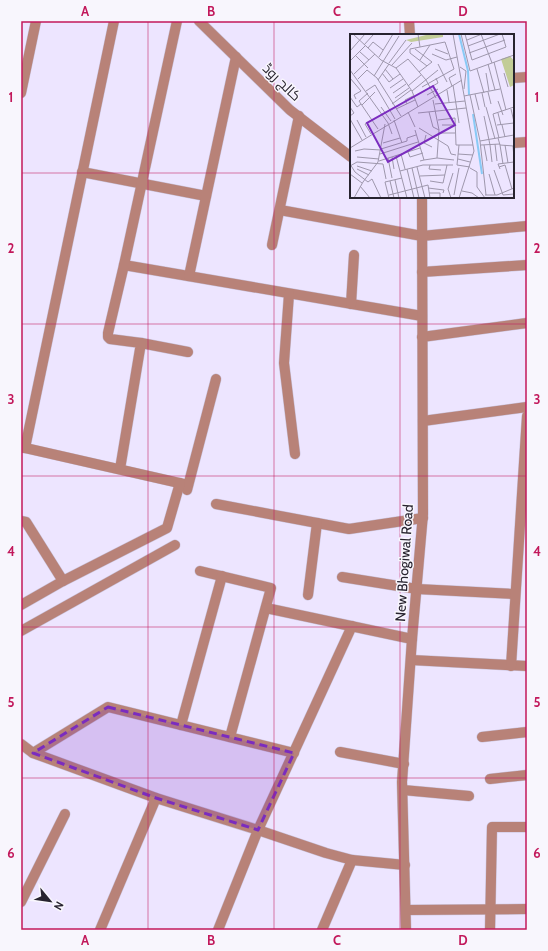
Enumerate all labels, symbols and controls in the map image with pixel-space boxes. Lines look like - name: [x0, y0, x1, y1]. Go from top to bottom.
- text: A: [81, 3, 90, 19]
- text: B: [207, 3, 215, 19]
- text: C: [333, 3, 341, 19]
- text: D: [458, 3, 468, 19]
- inset map: [350, 34, 514, 198]
- street label: کالج روڈ: [259, 59, 305, 105]
- text: 1: [9, 89, 13, 105]
- text: 1: [535, 89, 539, 105]
- text: 2: [8, 240, 15, 256]
- text: 2: [534, 240, 541, 256]
- text: 3: [7, 391, 15, 407]
- text: 3: [533, 391, 541, 407]
- street label: New Bhogiwal Road: [391, 504, 417, 622]
- text: 4: [7, 543, 15, 559]
- text: 4: [533, 543, 541, 559]
- text: 5: [8, 694, 15, 710]
- text: 5: [534, 694, 541, 710]
- text: 6: [7, 845, 15, 861]
- text: 6: [533, 845, 541, 861]
- north arrow: [30, 881, 70, 921]
- text: N: [51, 899, 67, 913]
- text: A: [81, 932, 90, 948]
- text: B: [207, 932, 215, 948]
- text: C: [333, 932, 341, 948]
- text: D: [458, 932, 468, 948]

